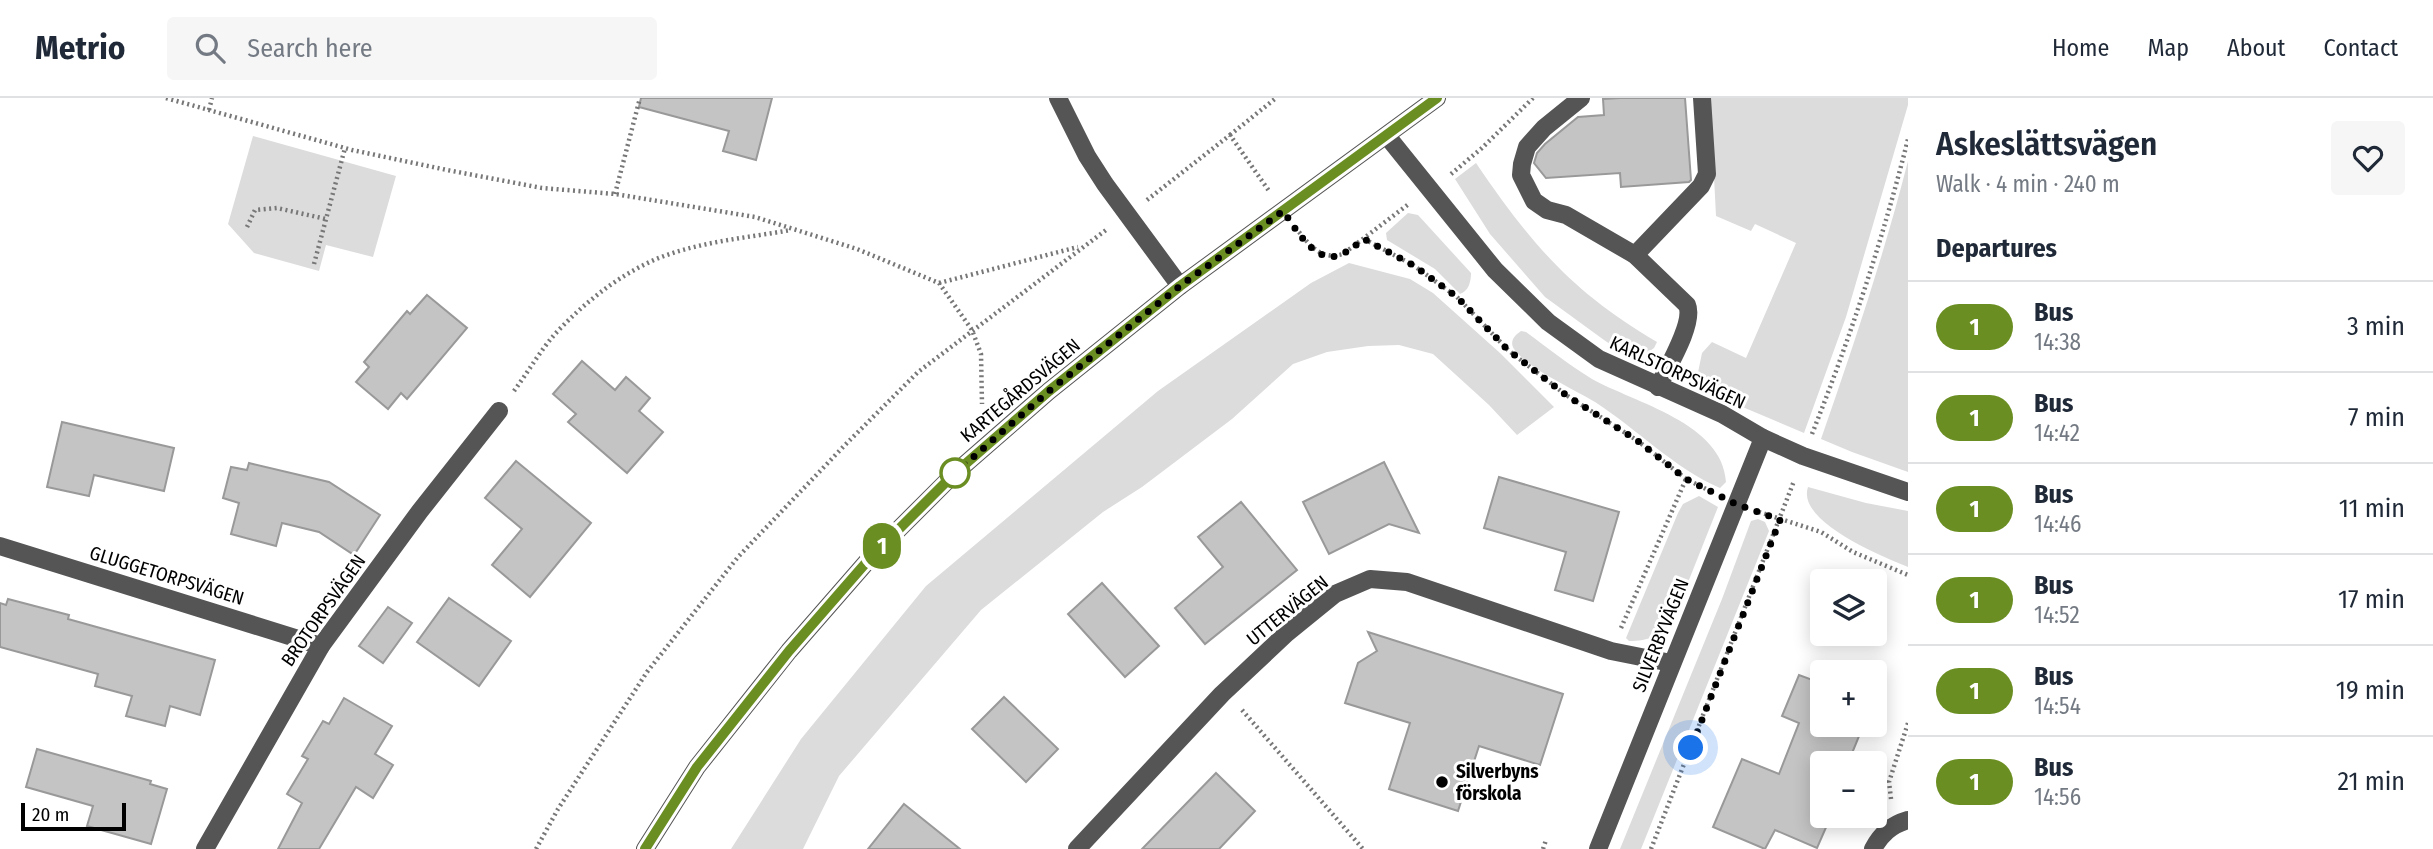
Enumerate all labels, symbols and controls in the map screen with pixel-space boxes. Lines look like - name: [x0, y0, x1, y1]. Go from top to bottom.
- search box: [167, 17, 657, 80]
- text: Metrio: [35, 28, 125, 68]
- icon: search: [191, 29, 229, 67]
- text: Search here: [247, 33, 373, 64]
- text: Home: [2052, 34, 2109, 62]
- text: Map: [2147, 34, 2189, 62]
- text: About: [2227, 34, 2285, 62]
- text: Contact: [2323, 34, 2398, 62]
- button: heart: [2331, 121, 2405, 195]
- text: Askeslättsvägen: [1936, 124, 2157, 164]
- text: Walk · 4 min · 240 m: [1936, 170, 2120, 198]
- text: Departures: [1936, 233, 2057, 264]
- text: Bus: [2034, 297, 2073, 328]
- text: 3 min: [2347, 311, 2405, 342]
- text: 1: [1969, 313, 1980, 341]
- text: 14:38: [2034, 328, 2081, 356]
- street label: KARLSTORPSVÄGEN: [1606, 331, 1749, 414]
- street label: KARTEGÅRDSVÄGEN: [956, 334, 1085, 447]
- text: Bus: [2034, 388, 2073, 419]
- text: 7 min: [2348, 402, 2405, 433]
- text: 1: [1969, 404, 1980, 432]
- text: 14:42: [2034, 419, 2080, 447]
- unlabelled marker: [940, 458, 970, 488]
- text: Bus: [2034, 479, 2073, 510]
- text: 11 min: [2339, 493, 2405, 524]
- text: 1: [1969, 495, 1980, 523]
- text: 14:46: [2034, 510, 2081, 538]
- line badge: 1: [859, 523, 905, 569]
- text: 1: [877, 532, 887, 560]
- street label: GLUGGETORPSVÄGEN: [87, 541, 247, 610]
- street label: BROTORPSVÄGEN: [276, 550, 371, 671]
- map controls: [1810, 569, 1887, 828]
- button: layers: [1810, 569, 1887, 646]
- street label: UTTERVÄGEN: [1242, 570, 1333, 650]
- text: Bus: [2034, 570, 2073, 601]
- street label: SILVERBYVÄGEN: [1627, 575, 1694, 695]
- text: 17 min: [2338, 584, 2405, 615]
- text: 1: [1969, 586, 1980, 614]
- text: 14:52: [2034, 601, 2080, 629]
- button: +: [1810, 660, 1887, 737]
- text: Bus: [2034, 661, 2073, 692]
- text: 19 min: [2336, 675, 2405, 706]
- text: 1: [1969, 677, 1980, 705]
- text: 14:54: [2034, 692, 2081, 720]
- your location: [1673, 730, 1708, 765]
- button: −: [1810, 751, 1887, 828]
- text: Bus: [2034, 752, 2073, 783]
- place label: Silverbyns förskola: [1456, 760, 1539, 805]
- text: 21 min: [2338, 766, 2405, 797]
- text: 1: [1969, 768, 1980, 796]
- marker: Silverbyns förskola: [1434, 774, 1450, 790]
- text: 14:56: [2034, 783, 2081, 811]
- scale bar: [21, 800, 126, 832]
- text: 20 m: [32, 803, 69, 826]

